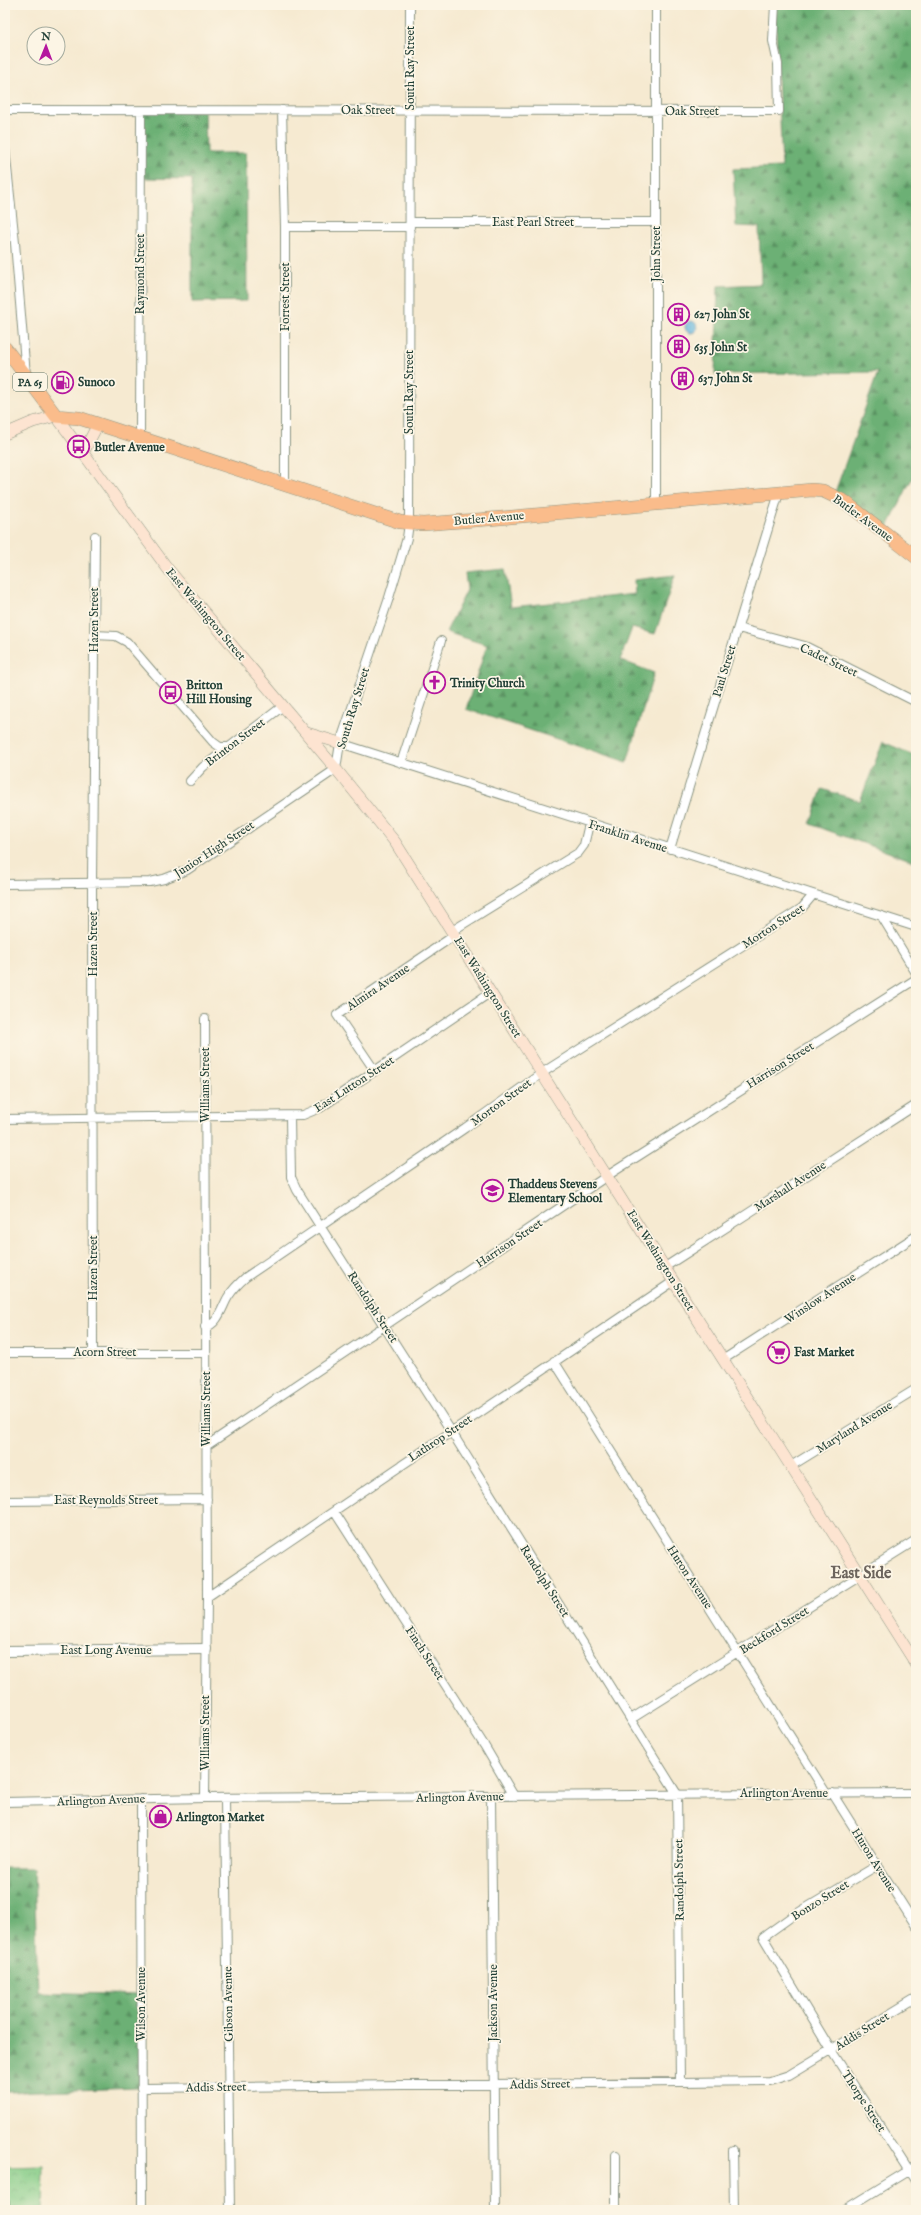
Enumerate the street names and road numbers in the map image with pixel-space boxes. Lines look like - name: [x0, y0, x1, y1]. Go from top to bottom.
- street label: South Ray Street: [403, 26, 418, 110]
- street label: Oak Street: [341, 103, 395, 118]
- street label: Oak Street: [665, 104, 719, 119]
- street label: East Pearl Street: [492, 215, 574, 230]
- street label: John Street: [649, 226, 665, 284]
- street label: Raymond Street: [133, 234, 148, 314]
- street label: Forrest Street: [278, 262, 293, 332]
- street label: South Ray Street: [402, 350, 417, 434]
- road number: PA 65: [13, 373, 47, 391]
- street label: Butler Avenue: [830, 492, 896, 546]
- street label: Butler Avenue: [453, 508, 525, 529]
- street label: East Washington Street: [162, 565, 249, 664]
- street label: Hazen Street: [87, 587, 102, 653]
- street label: Cadet Street: [797, 641, 860, 680]
- street label: Paul Street: [709, 643, 740, 699]
- street label: South Ray Street: [334, 666, 373, 751]
- street label: Brinton Street: [202, 715, 268, 770]
- street label: Franklin Avenue: [587, 817, 670, 856]
- street label: Junior High Street: [170, 818, 258, 883]
- street label: Morton Street: [739, 901, 807, 952]
- street label: Hazen Street: [86, 911, 101, 977]
- street label: East Washington Street: [450, 934, 525, 1041]
- street label: Almira Avenue: [343, 961, 413, 1015]
- street label: Harrison Street: [744, 1039, 817, 1092]
- street label: Williams Street: [198, 1047, 213, 1123]
- street label: East Lutton Street: [311, 1053, 397, 1116]
- street label: Morton Street: [468, 1075, 535, 1129]
- street label: Marshall Avenue: [752, 1157, 829, 1215]
- street label: East Washington Street: [623, 1207, 698, 1314]
- street label: Harrison Street: [473, 1216, 545, 1271]
- street label: Hazen Street: [86, 1235, 101, 1301]
- street label: Randolph Street: [343, 1269, 401, 1346]
- street label: Winslow Avenue: [782, 1270, 859, 1327]
- street label: Acorn Street: [73, 1345, 136, 1360]
- street label: Williams Street: [199, 1371, 214, 1447]
- street label: Maryland Avenue: [813, 1398, 896, 1457]
- street label: Lathrop Street: [405, 1411, 476, 1466]
- street label: East Reynolds Street: [54, 1493, 158, 1508]
- street label: Randolph Street: [516, 1543, 573, 1621]
- street label: Huron Avenue: [663, 1543, 716, 1612]
- street label: Beckford Street: [737, 1603, 812, 1658]
- street label: Finch Street: [402, 1624, 448, 1683]
- street label: East Long Avenue: [60, 1643, 152, 1658]
- street label: Williams Street: [198, 1695, 213, 1771]
- street label: Arlington Avenue: [739, 1786, 829, 1801]
- street label: Arlington Avenue: [415, 1789, 505, 1806]
- street label: Arlington Avenue: [56, 1791, 146, 1810]
- street label: Huron Avenue: [848, 1825, 900, 1896]
- street label: Randolph Street: [671, 1839, 689, 1921]
- street label: Bonzo Street: [789, 1877, 852, 1924]
- street label: Jackson Avenue: [486, 1964, 502, 2044]
- street label: Wilson Avenue: [134, 1966, 149, 2041]
- street label: Gibson Avenue: [220, 1966, 237, 2042]
- street label: Addis Street: [832, 2009, 892, 2054]
- street label: Thorpe Street: [837, 2068, 889, 2135]
- street label: Addis Street: [508, 2076, 571, 2093]
- street label: Addis Street: [184, 2079, 247, 2096]

